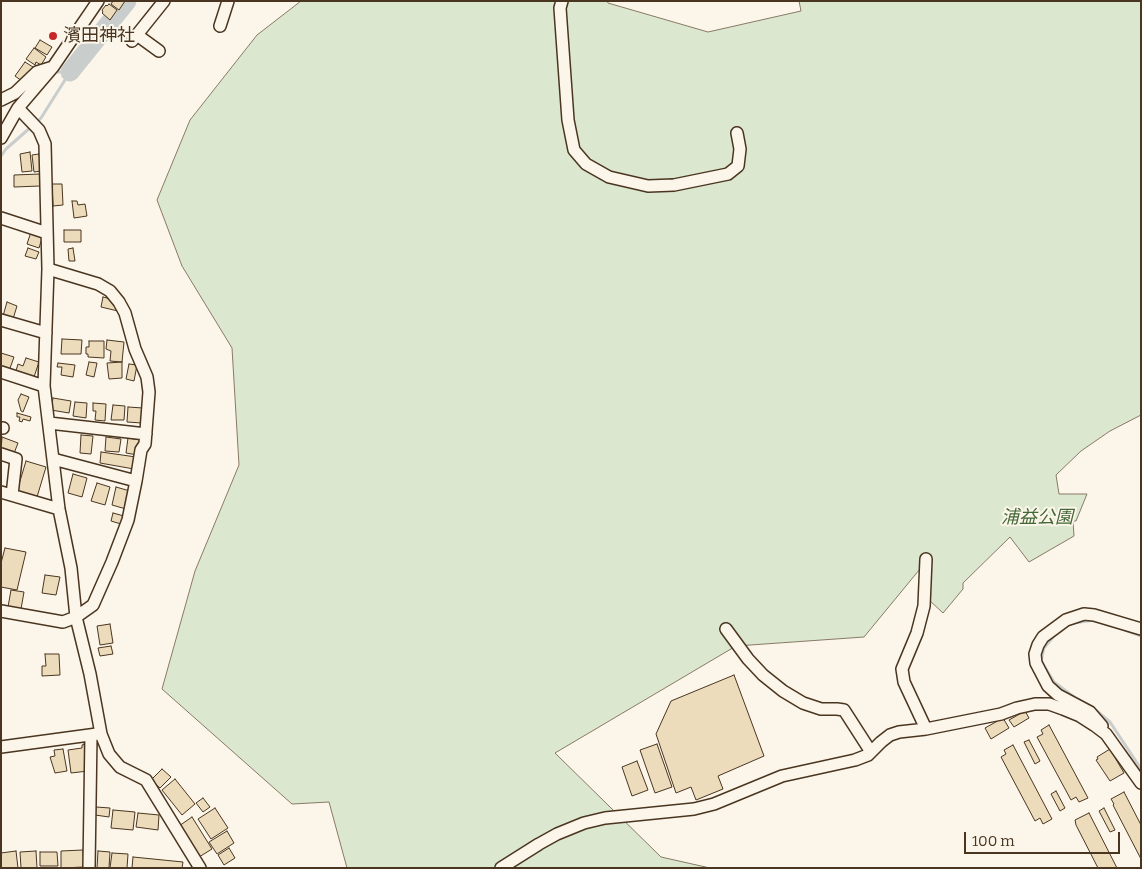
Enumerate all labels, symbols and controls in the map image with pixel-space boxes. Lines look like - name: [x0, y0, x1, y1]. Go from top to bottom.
- place label: 濱田神社: [63, 25, 135, 47]
- marker: 濱田神社: [47, 30, 59, 42]
- park label: 浦益公園: [1001, 507, 1073, 529]
- scale bar: [967, 822, 1123, 854]
- text: 100 m: [972, 832, 1015, 850]

